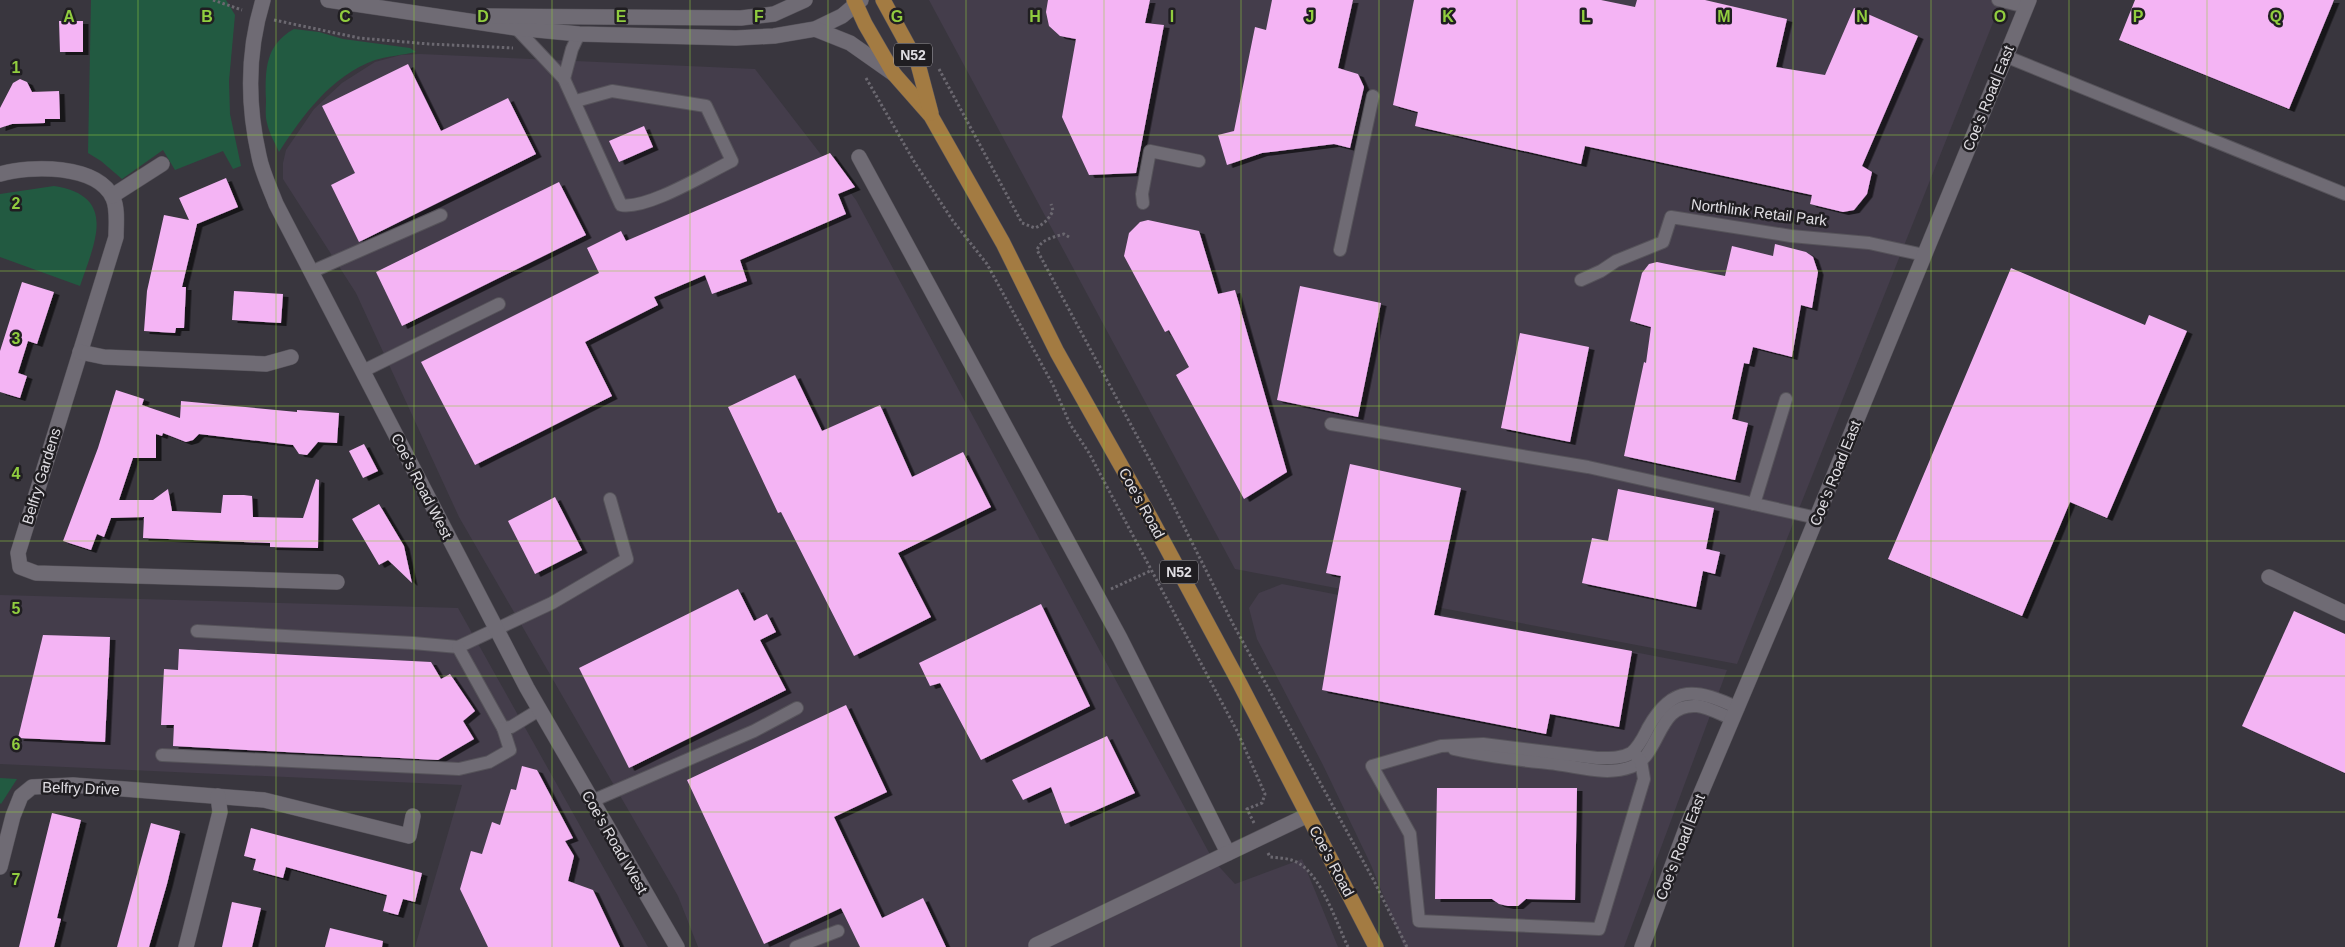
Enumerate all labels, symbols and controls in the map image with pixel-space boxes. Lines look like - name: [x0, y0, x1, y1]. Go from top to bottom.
- text: A: [63, 8, 75, 25]
- text: B: [201, 8, 213, 25]
- text: C: [339, 8, 351, 25]
- text: D: [477, 8, 489, 25]
- text: E: [616, 8, 627, 25]
- text: F: [754, 8, 764, 25]
- text: G: [891, 8, 903, 25]
- text: H: [1029, 8, 1041, 25]
- text: I: [1170, 8, 1174, 25]
- text: J: [1306, 8, 1314, 25]
- text: K: [1442, 8, 1454, 25]
- text: L: [1581, 8, 1591, 25]
- text: M: [1717, 8, 1731, 25]
- text: N: [1856, 8, 1868, 25]
- text: O: [1994, 8, 2006, 25]
- text: P: [2133, 8, 2144, 25]
- text: Q: [2270, 8, 2282, 25]
- street label: Coe's Road East: [1959, 42, 2017, 153]
- road number: N52: [894, 44, 932, 66]
- text: 1: [12, 59, 21, 76]
- text: 2: [12, 195, 21, 212]
- street label: Northlink Retail Park: [1690, 195, 1828, 229]
- text: 3: [12, 330, 21, 347]
- street label: Coe's Road East: [1806, 417, 1864, 528]
- street label: Belfry Gardens: [18, 426, 64, 526]
- street label: Coe's Road West: [388, 430, 456, 542]
- text: 4: [12, 465, 21, 482]
- street label: Coe's Road: [1116, 465, 1168, 541]
- road number: N52: [1160, 560, 1198, 584]
- text: 5: [12, 600, 21, 617]
- text: 6: [12, 736, 21, 753]
- street label: Belfry Drive: [42, 778, 120, 798]
- street label: Coe's Road West: [579, 788, 652, 897]
- street label: Coe's Road East: [1652, 791, 1708, 902]
- street label: Coe's Road: [1306, 823, 1358, 899]
- text: 7: [12, 871, 21, 888]

